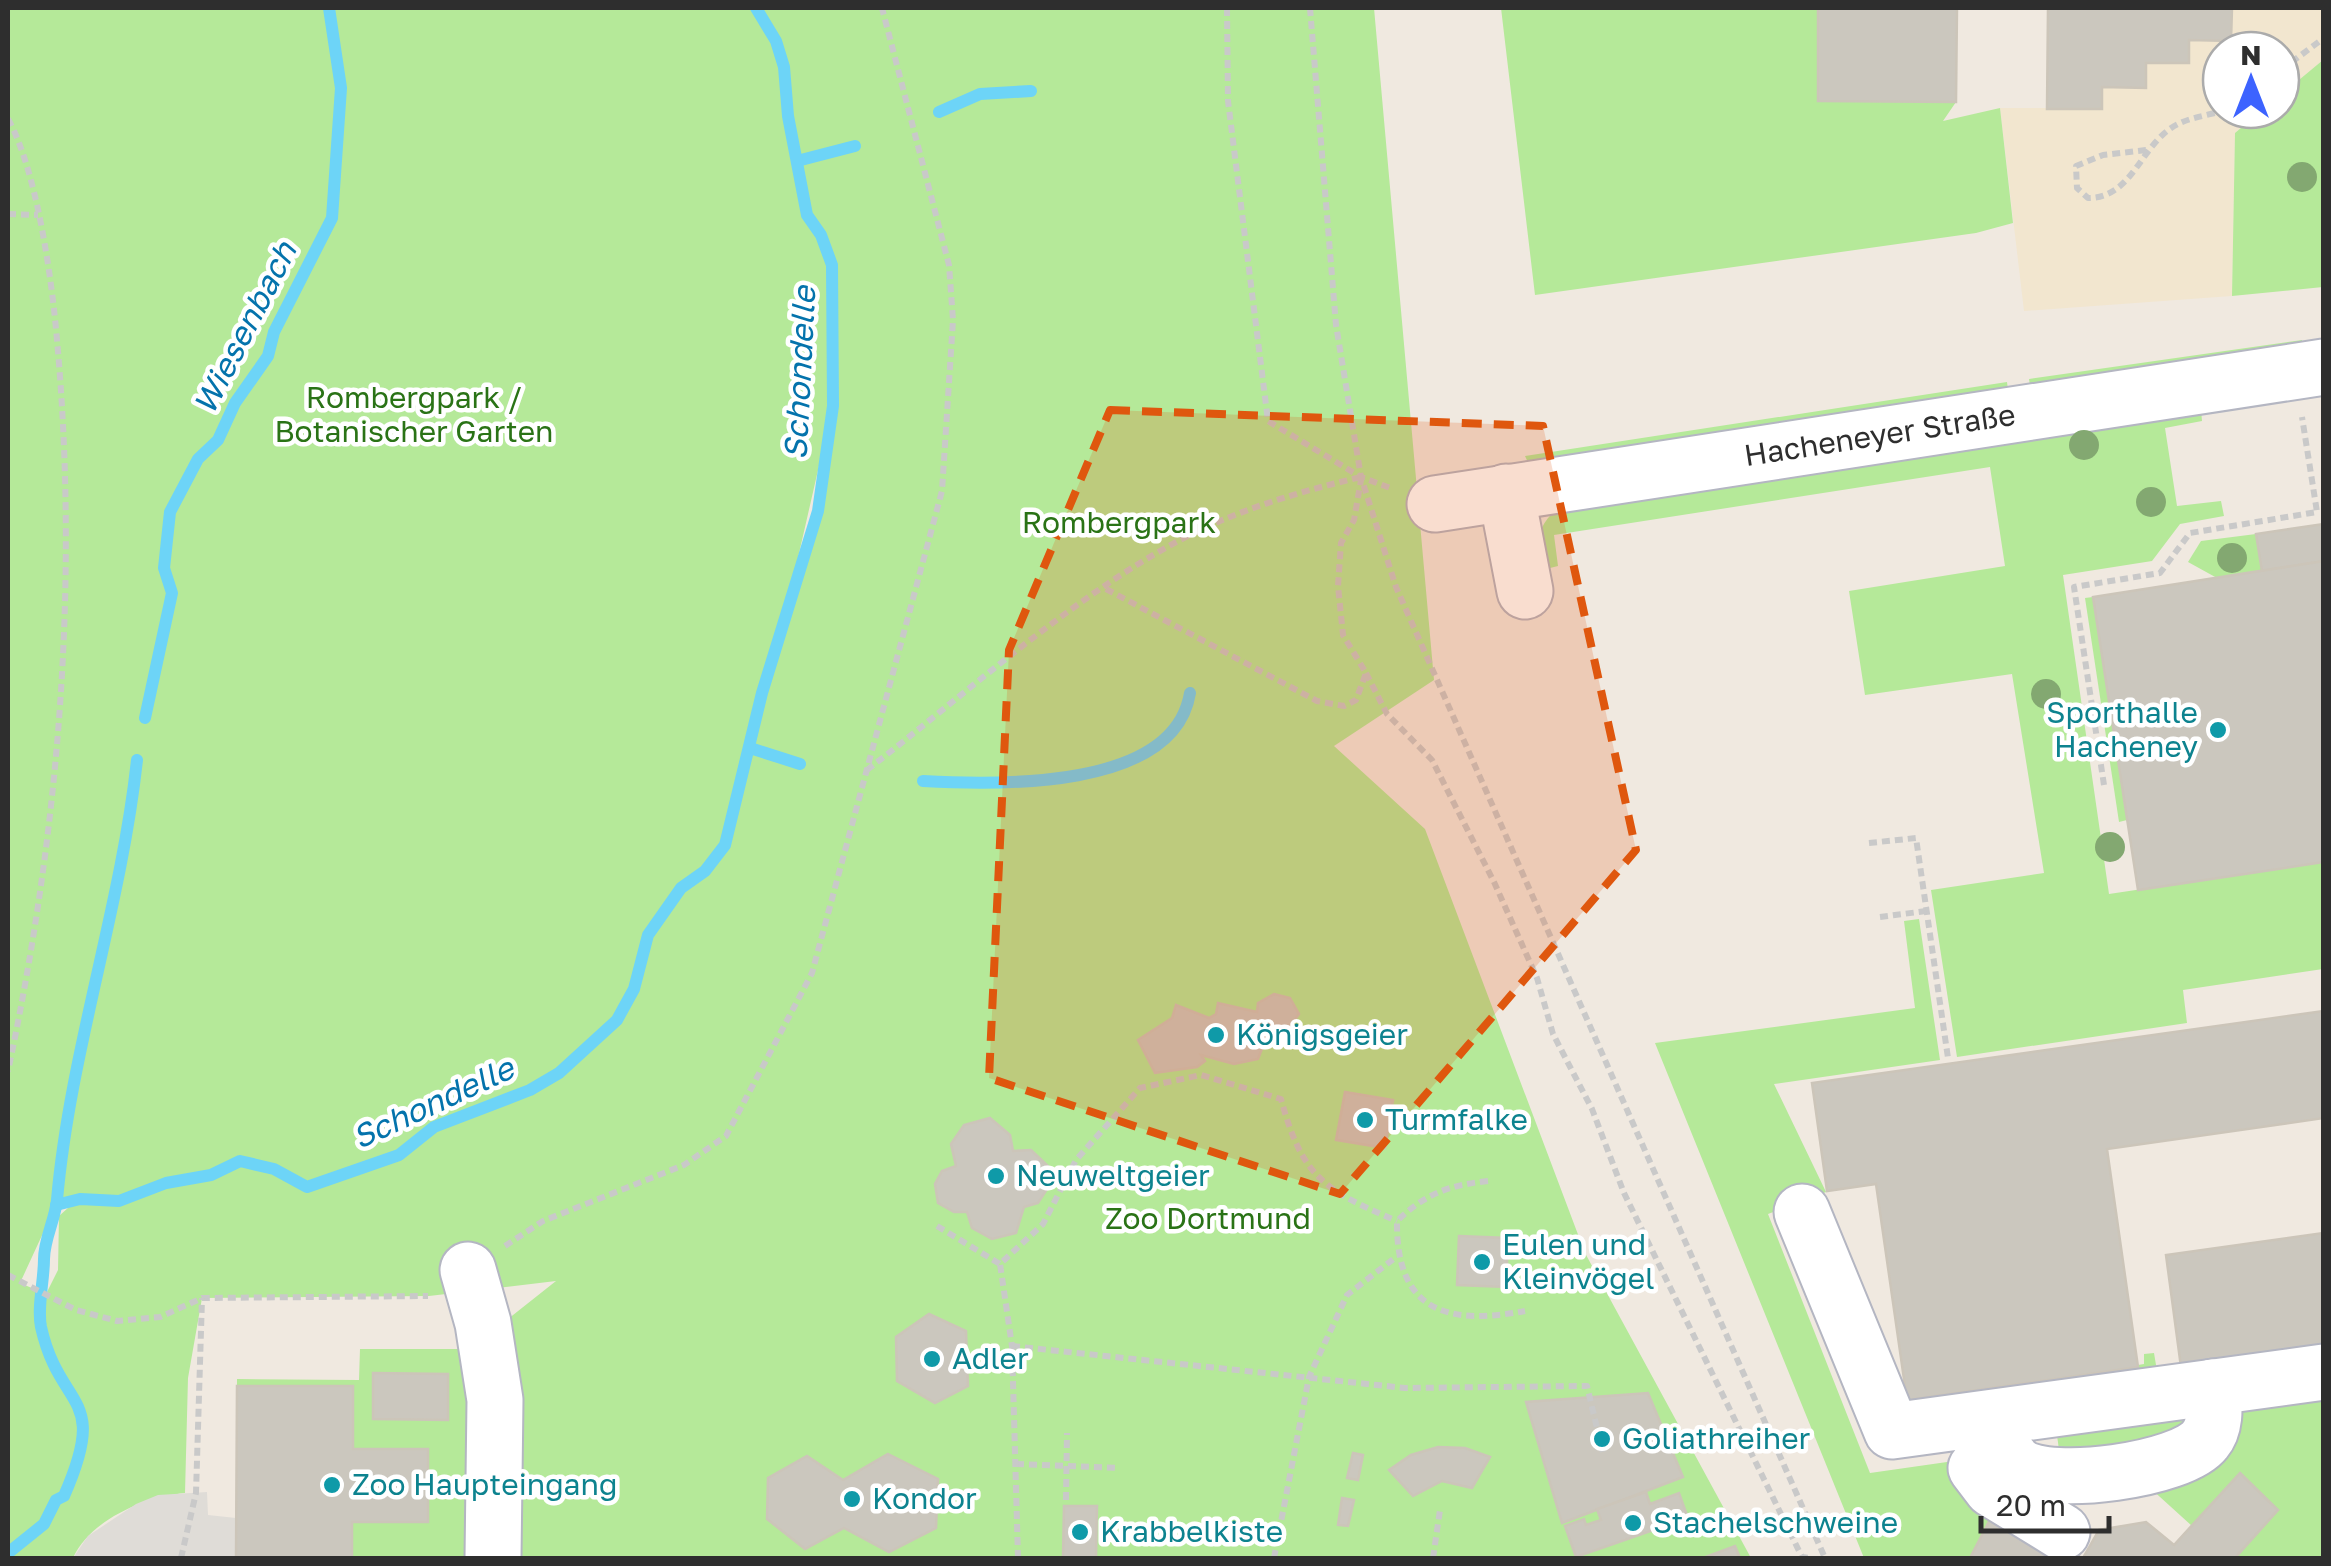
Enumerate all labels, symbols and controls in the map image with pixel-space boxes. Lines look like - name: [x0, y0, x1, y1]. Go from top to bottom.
- north arrow: [2201, 30, 2301, 130]
- text: N: [2240, 38, 2262, 71]
- water label: Wiesenbach: [185, 234, 304, 420]
- water label: Schondelle: [775, 283, 823, 461]
- park label: Rombergpark / Botanischer Garten: [274, 379, 554, 449]
- street label: Hacheneyer Straße: [1742, 396, 2018, 473]
- park label: Rombergpark: [1022, 504, 1216, 540]
- place label: Sporthalle Hacheney: [2046, 694, 2198, 764]
- marker: Sporthalle Hacheney: [2207, 719, 2229, 741]
- place label: Königsgeier: [1236, 1016, 1408, 1052]
- marker: Königsgeier: [1205, 1024, 1227, 1046]
- water label: Schondelle: [346, 1047, 521, 1156]
- place label: Turmfalke: [1385, 1101, 1528, 1137]
- marker: Turmfalke: [1354, 1109, 1376, 1131]
- place label: Neuweltgeier: [1016, 1157, 1210, 1193]
- marker: Neuweltgeier: [985, 1165, 1007, 1187]
- park label: Zoo Dortmund: [1105, 1200, 1311, 1236]
- place label: Eulen und Kleinvögel: [1502, 1226, 1655, 1296]
- marker: Eulen und Kleinvögel: [1471, 1251, 1493, 1273]
- place label: Adler: [952, 1340, 1029, 1376]
- marker: Adler: [921, 1348, 943, 1370]
- place label: Goliathreiher: [1622, 1420, 1811, 1456]
- marker: Goliathreiher: [1591, 1428, 1613, 1450]
- place label: Zoo Haupteingang: [352, 1466, 617, 1502]
- scale bar: [1981, 1471, 2108, 1533]
- marker: Zoo Haupteingang: [321, 1474, 343, 1496]
- place label: Kondor: [872, 1480, 977, 1516]
- text: 20 m: [1996, 1487, 2066, 1523]
- marker: Kondor: [841, 1488, 863, 1510]
- place label: Stachelschweine: [1653, 1504, 1898, 1540]
- marker: Stachelschweine: [1622, 1512, 1644, 1534]
- place label: Krabbelkiste: [1100, 1513, 1283, 1549]
- marker: Krabbelkiste: [1069, 1521, 1091, 1543]

